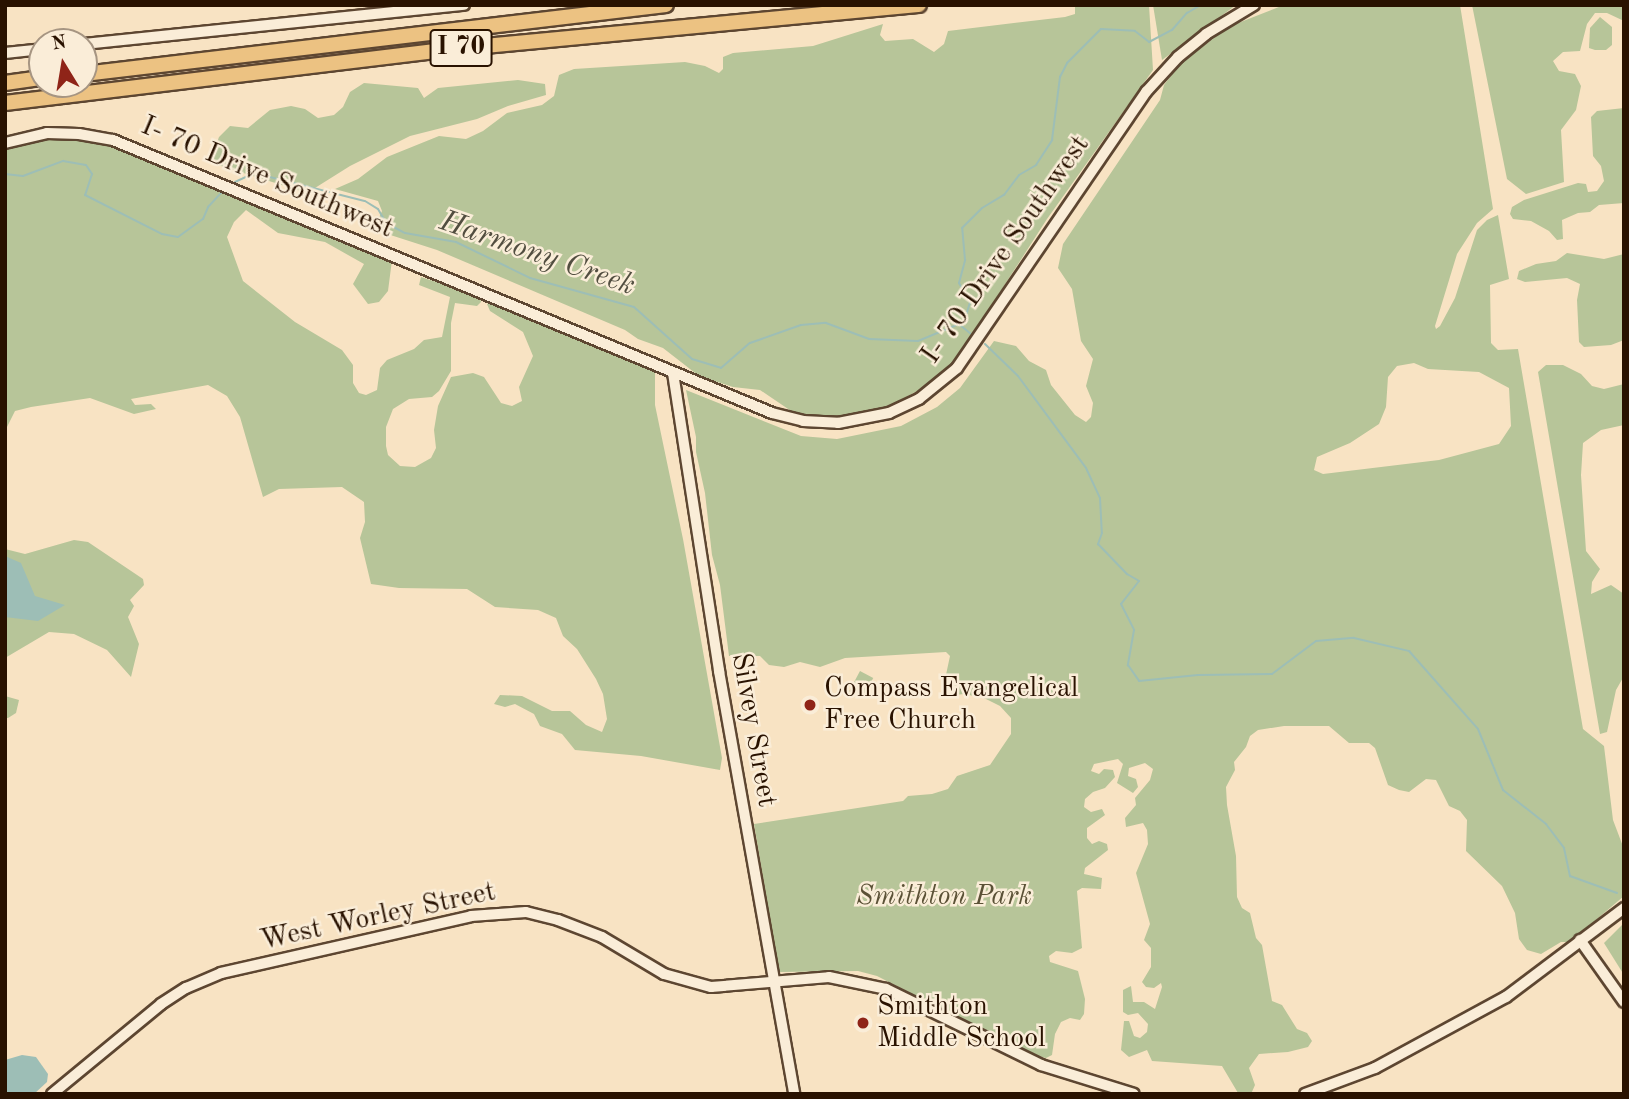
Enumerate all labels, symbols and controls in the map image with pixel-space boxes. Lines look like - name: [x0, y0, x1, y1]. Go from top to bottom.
- road number: I 70: [430, 25, 492, 70]
- north arrow: [28, 28, 98, 98]
- text: N: [50, 33, 68, 55]
- street label: I- 70 Drive Southwest: [136, 110, 398, 246]
- street label: I- 70 Drive Southwest: [914, 129, 1098, 371]
- water label: Harmony Creek: [435, 204, 639, 304]
- street label: Silvey Street: [723, 650, 783, 810]
- place label: Compass Evangelical Free Church: [824, 672, 1078, 738]
- marker: Compass Evangelical Free Church: [802, 697, 818, 713]
- street label: West Worley Street: [257, 876, 499, 958]
- park label: Smithton Park: [856, 880, 1032, 914]
- place label: Smithton Middle School: [877, 990, 1046, 1056]
- marker: Smithton Middle School: [855, 1015, 871, 1031]

